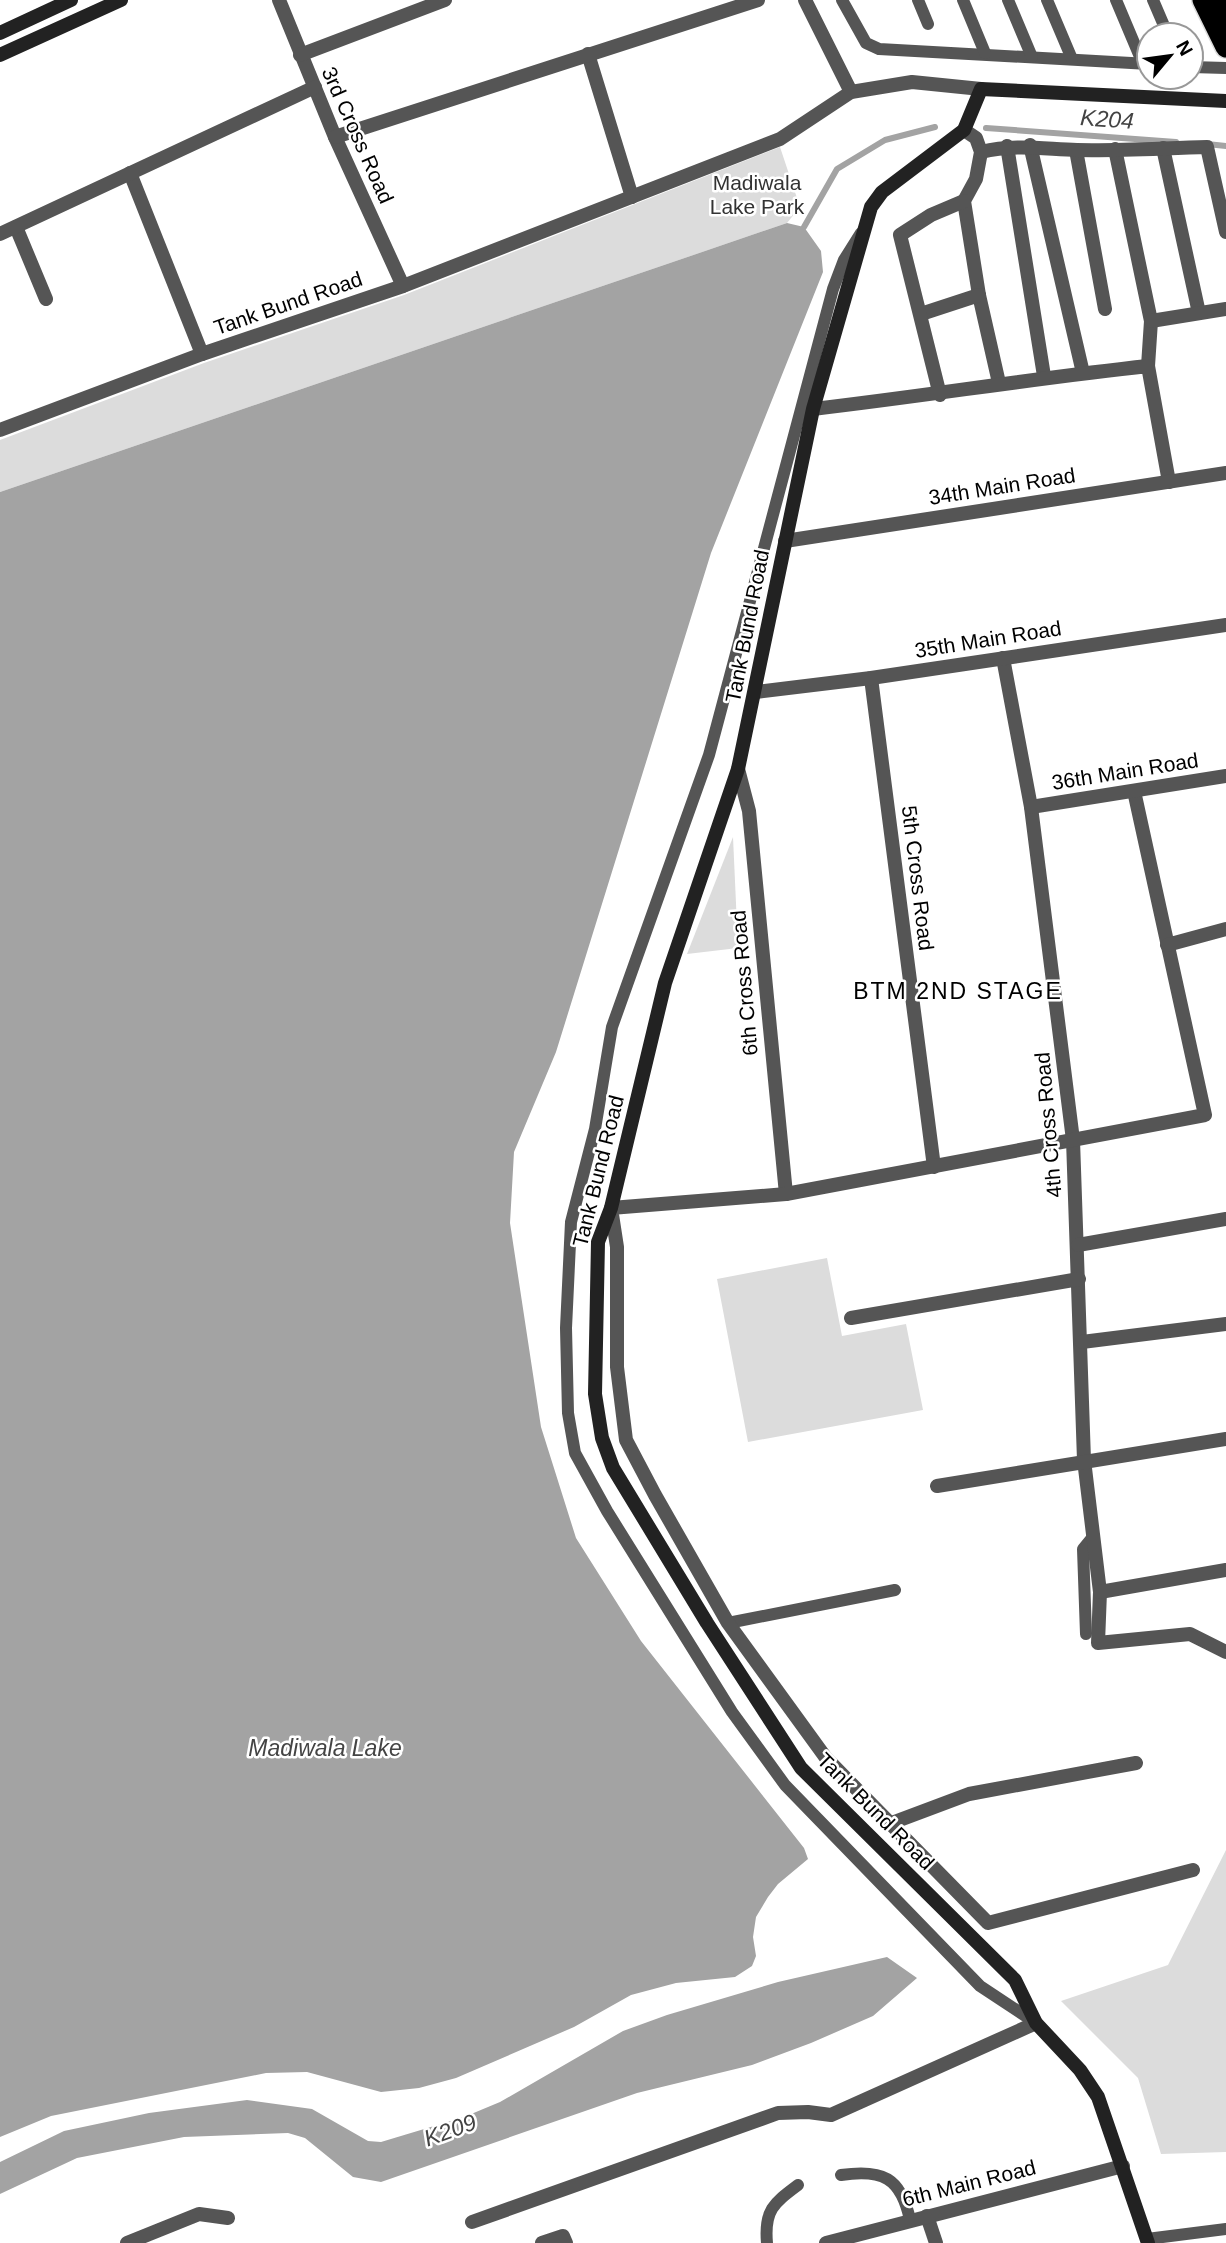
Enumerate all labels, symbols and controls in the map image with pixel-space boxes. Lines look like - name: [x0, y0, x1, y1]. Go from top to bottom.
- north arrow: [1135, 21, 1205, 91]
- text: N: [1172, 37, 1197, 59]
- street label: 3rd Cross Road: [318, 63, 398, 207]
- water label: K204: [1079, 104, 1135, 134]
- park label: Madiwala Lake Park: [710, 171, 805, 218]
- street label: Tank Bund Road: [211, 267, 365, 339]
- street label: 34th Main Road: [927, 463, 1077, 509]
- street label: Tank Bund Road: [721, 548, 773, 704]
- street label: 35th Main Road: [913, 616, 1063, 662]
- street label: 36th Main Road: [1050, 748, 1200, 794]
- street label: 5th Cross Road: [898, 804, 938, 952]
- street label: 6th Cross Road: [726, 909, 762, 1057]
- district label: BTM 2ND STAGE: [853, 978, 1063, 1004]
- street label: 4th Cross Road: [1030, 1051, 1066, 1199]
- street label: Tank Bund Road: [568, 1093, 628, 1249]
- water label: Madiwala Lake: [248, 1735, 402, 1761]
- street label: Tank Bund Road: [813, 1748, 939, 1874]
- water label: K209: [420, 2109, 480, 2151]
- street label: 6th Main Road: [900, 2155, 1038, 2211]

